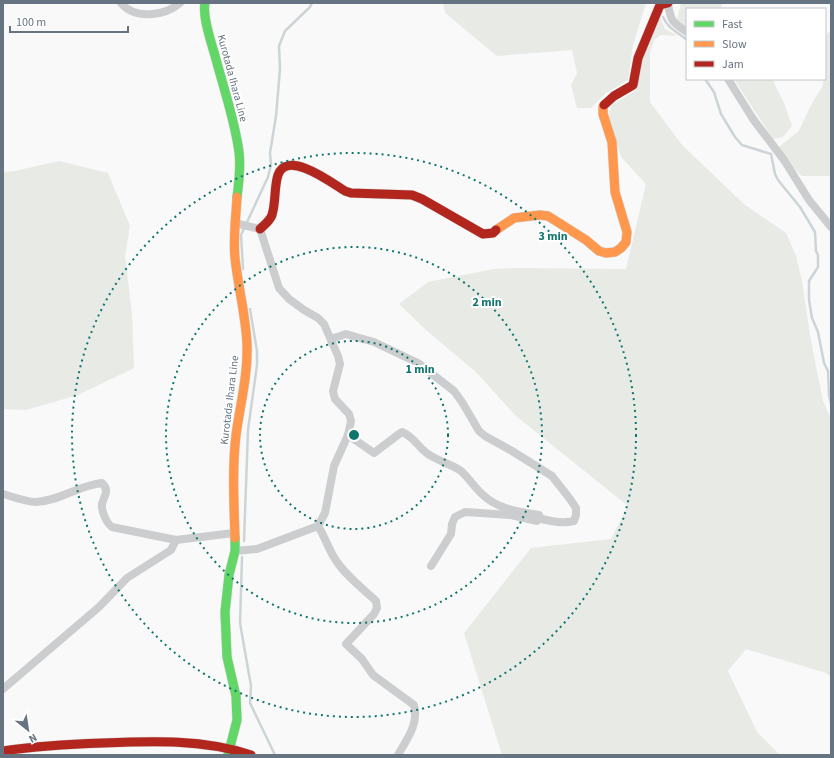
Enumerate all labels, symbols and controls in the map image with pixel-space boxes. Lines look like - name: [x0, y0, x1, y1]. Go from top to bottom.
- scale bar: [10, 8, 128, 34]
- legend: [686, 8, 826, 80]
- text: 100 m: [16, 14, 46, 31]
- text: Fast: [722, 16, 742, 33]
- street label: Kurotada Ihara Line: [214, 33, 252, 124]
- text: Slow: [722, 36, 747, 53]
- text: Jam: [722, 56, 744, 73]
- text: 3 min: [538, 228, 568, 245]
- text: 2 min: [472, 294, 502, 311]
- street label: Kurotada Ihara Line: [217, 354, 242, 446]
- text: 1 min: [405, 361, 435, 378]
- centre of rings: [347, 428, 361, 442]
- north arrow: [8, 710, 48, 750]
- text: N: [26, 730, 40, 747]

